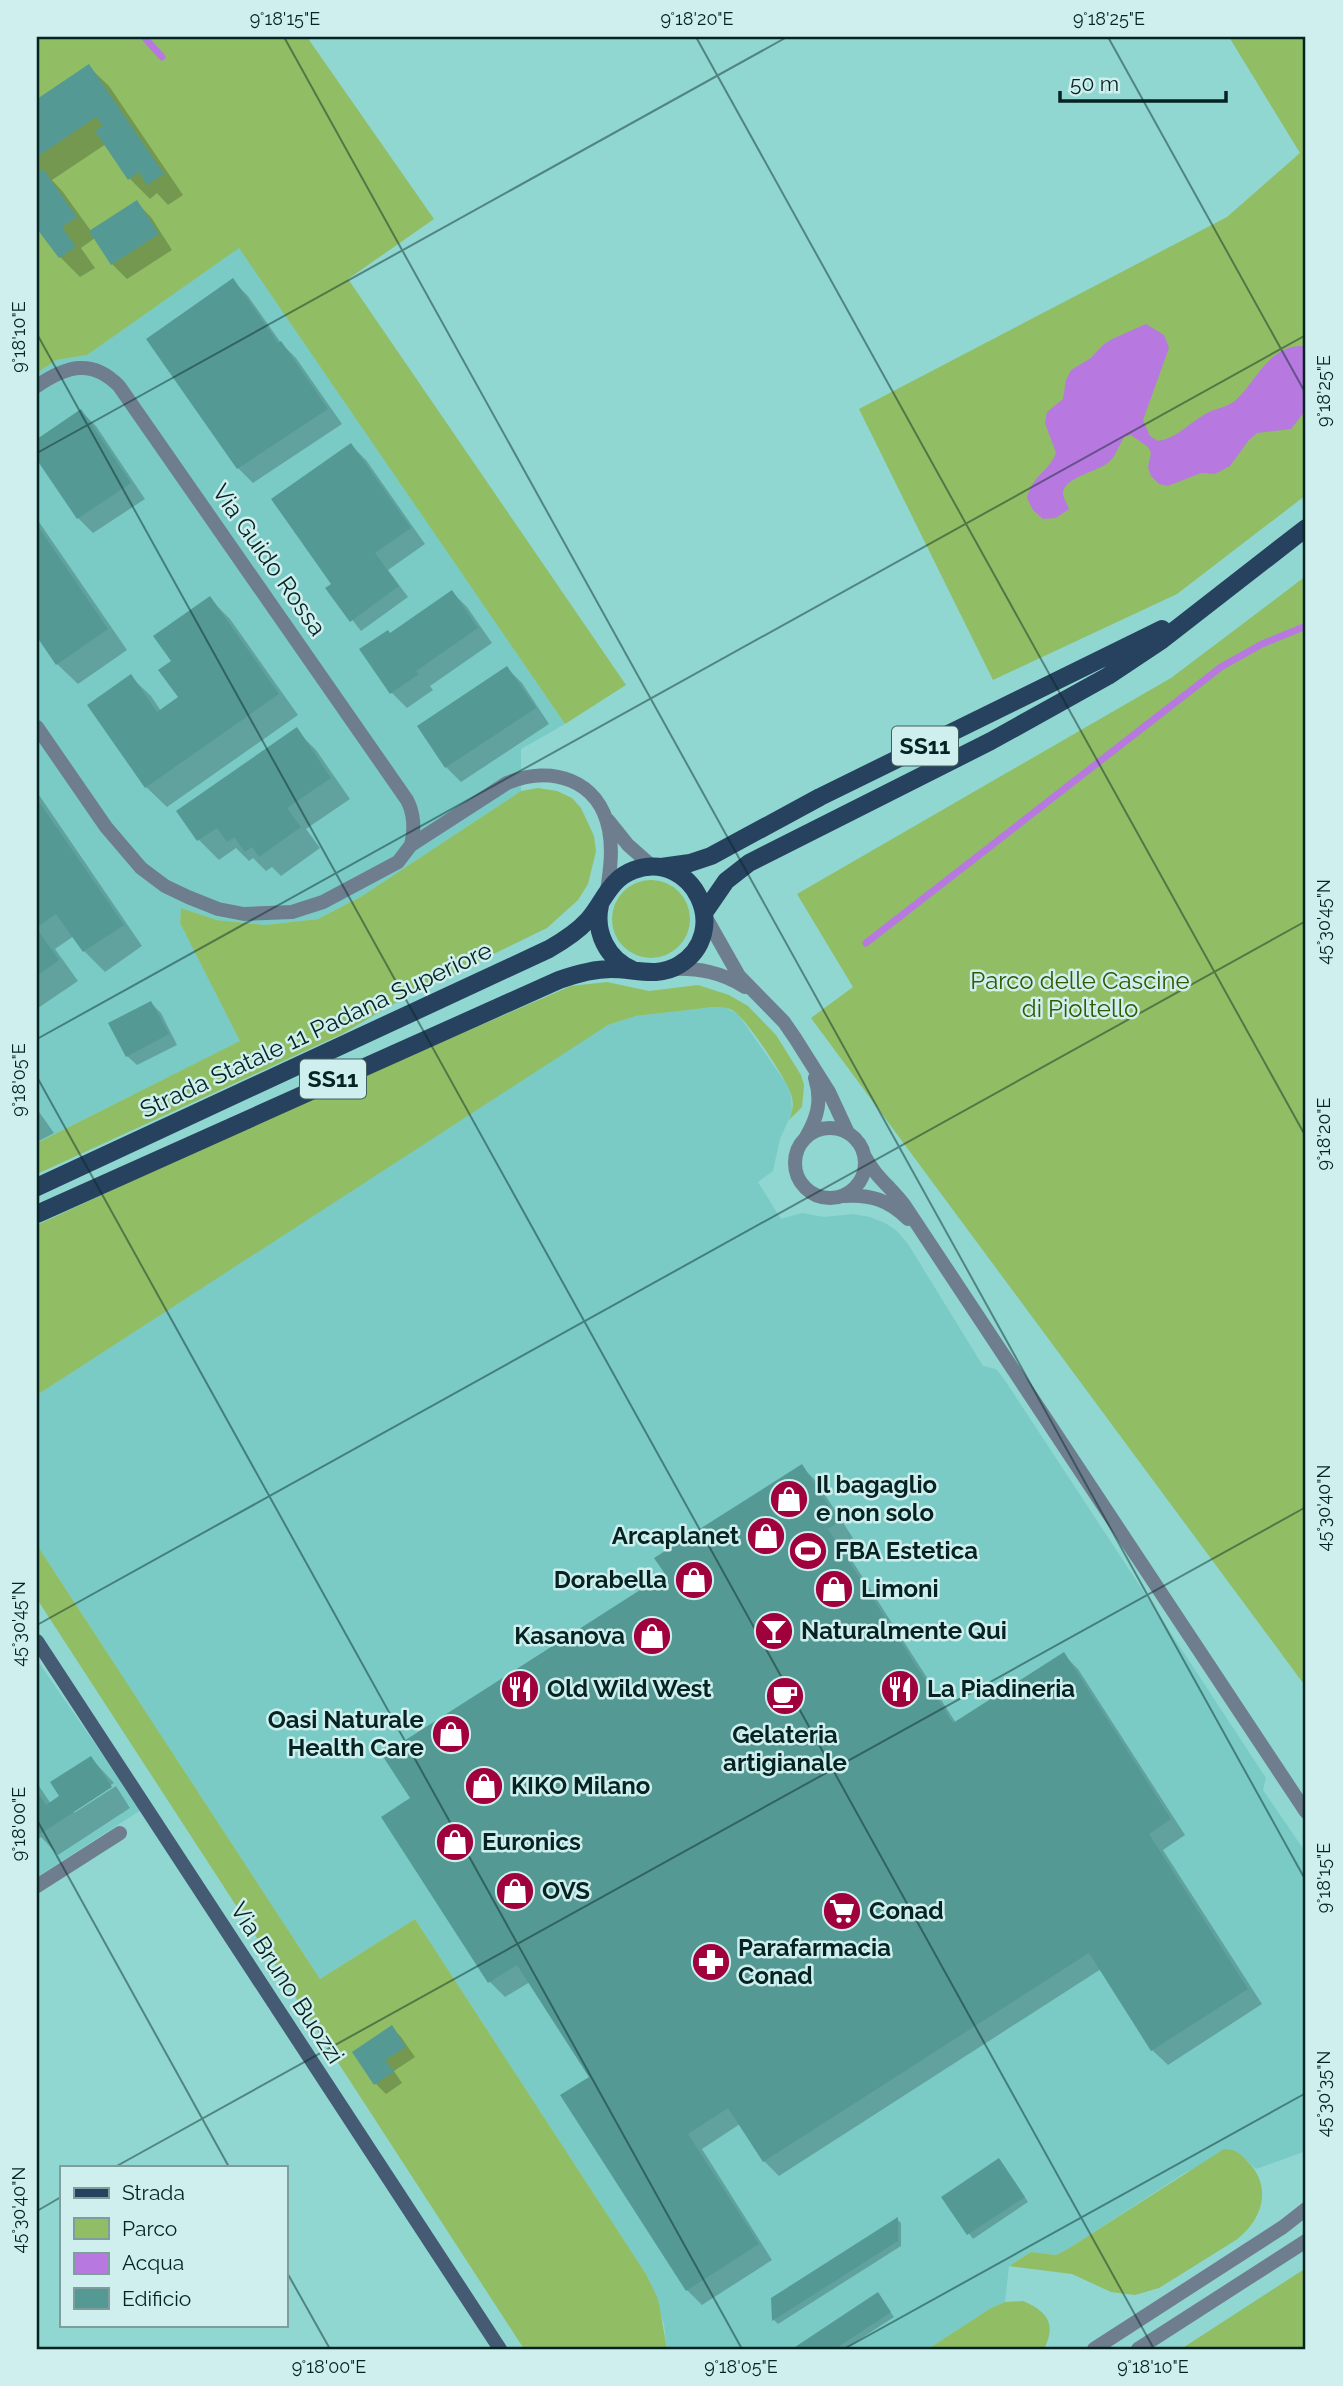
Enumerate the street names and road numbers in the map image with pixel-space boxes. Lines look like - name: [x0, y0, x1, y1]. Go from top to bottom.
- street label: Via Guido Rossa: [206, 478, 332, 641]
- road number: SS11: [892, 726, 958, 766]
- street label: Strada Statale 11 Padana Superiore: [135, 935, 496, 1124]
- road number: SS11: [300, 1060, 366, 1098]
- street label: Via Bruno Buozzi: [224, 1896, 350, 2069]

